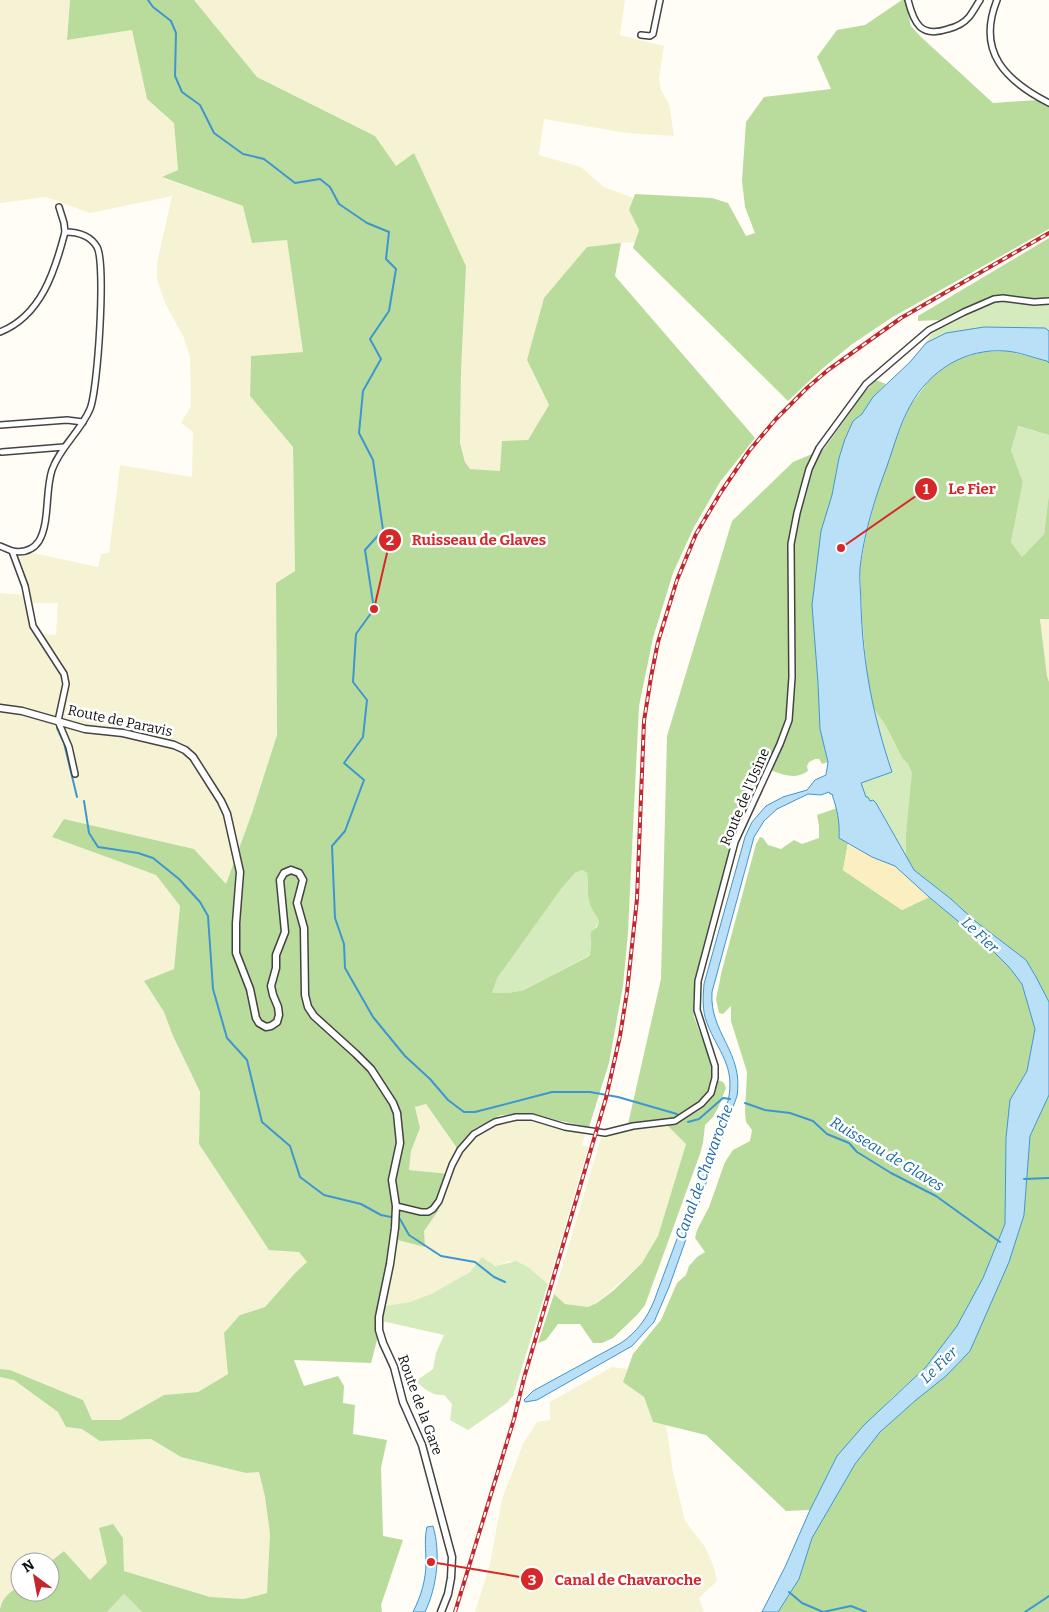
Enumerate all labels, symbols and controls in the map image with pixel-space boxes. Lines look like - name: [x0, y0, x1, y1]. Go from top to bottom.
- callout: Le Fier: [914, 474, 1006, 504]
- text: 1: [923, 480, 930, 498]
- text: Le Fier: [948, 480, 996, 498]
- callout: Ruisseau de Glaves: [377, 525, 557, 555]
- text: 2: [386, 531, 394, 549]
- text: Ruisseau de Glaves: [412, 531, 546, 549]
- street label: Route de Paravis: [66, 702, 174, 740]
- street label: Route de l'Usine: [717, 746, 773, 848]
- water label: Le Fier: [958, 913, 1003, 957]
- water label: Canal de Chavaroche: [671, 1102, 737, 1242]
- water label: Ruisseau de Glaves: [827, 1113, 947, 1195]
- water label: Le Fier: [917, 1343, 962, 1387]
- street label: Route de la Gare: [394, 1353, 446, 1457]
- north arrow: [10, 1552, 60, 1602]
- text: N: [19, 1556, 38, 1576]
- callout: Canal de Chavaroche: [520, 1564, 712, 1594]
- text: 3: [528, 1571, 536, 1589]
- text: Canal de Chavaroche: [555, 1571, 701, 1589]

